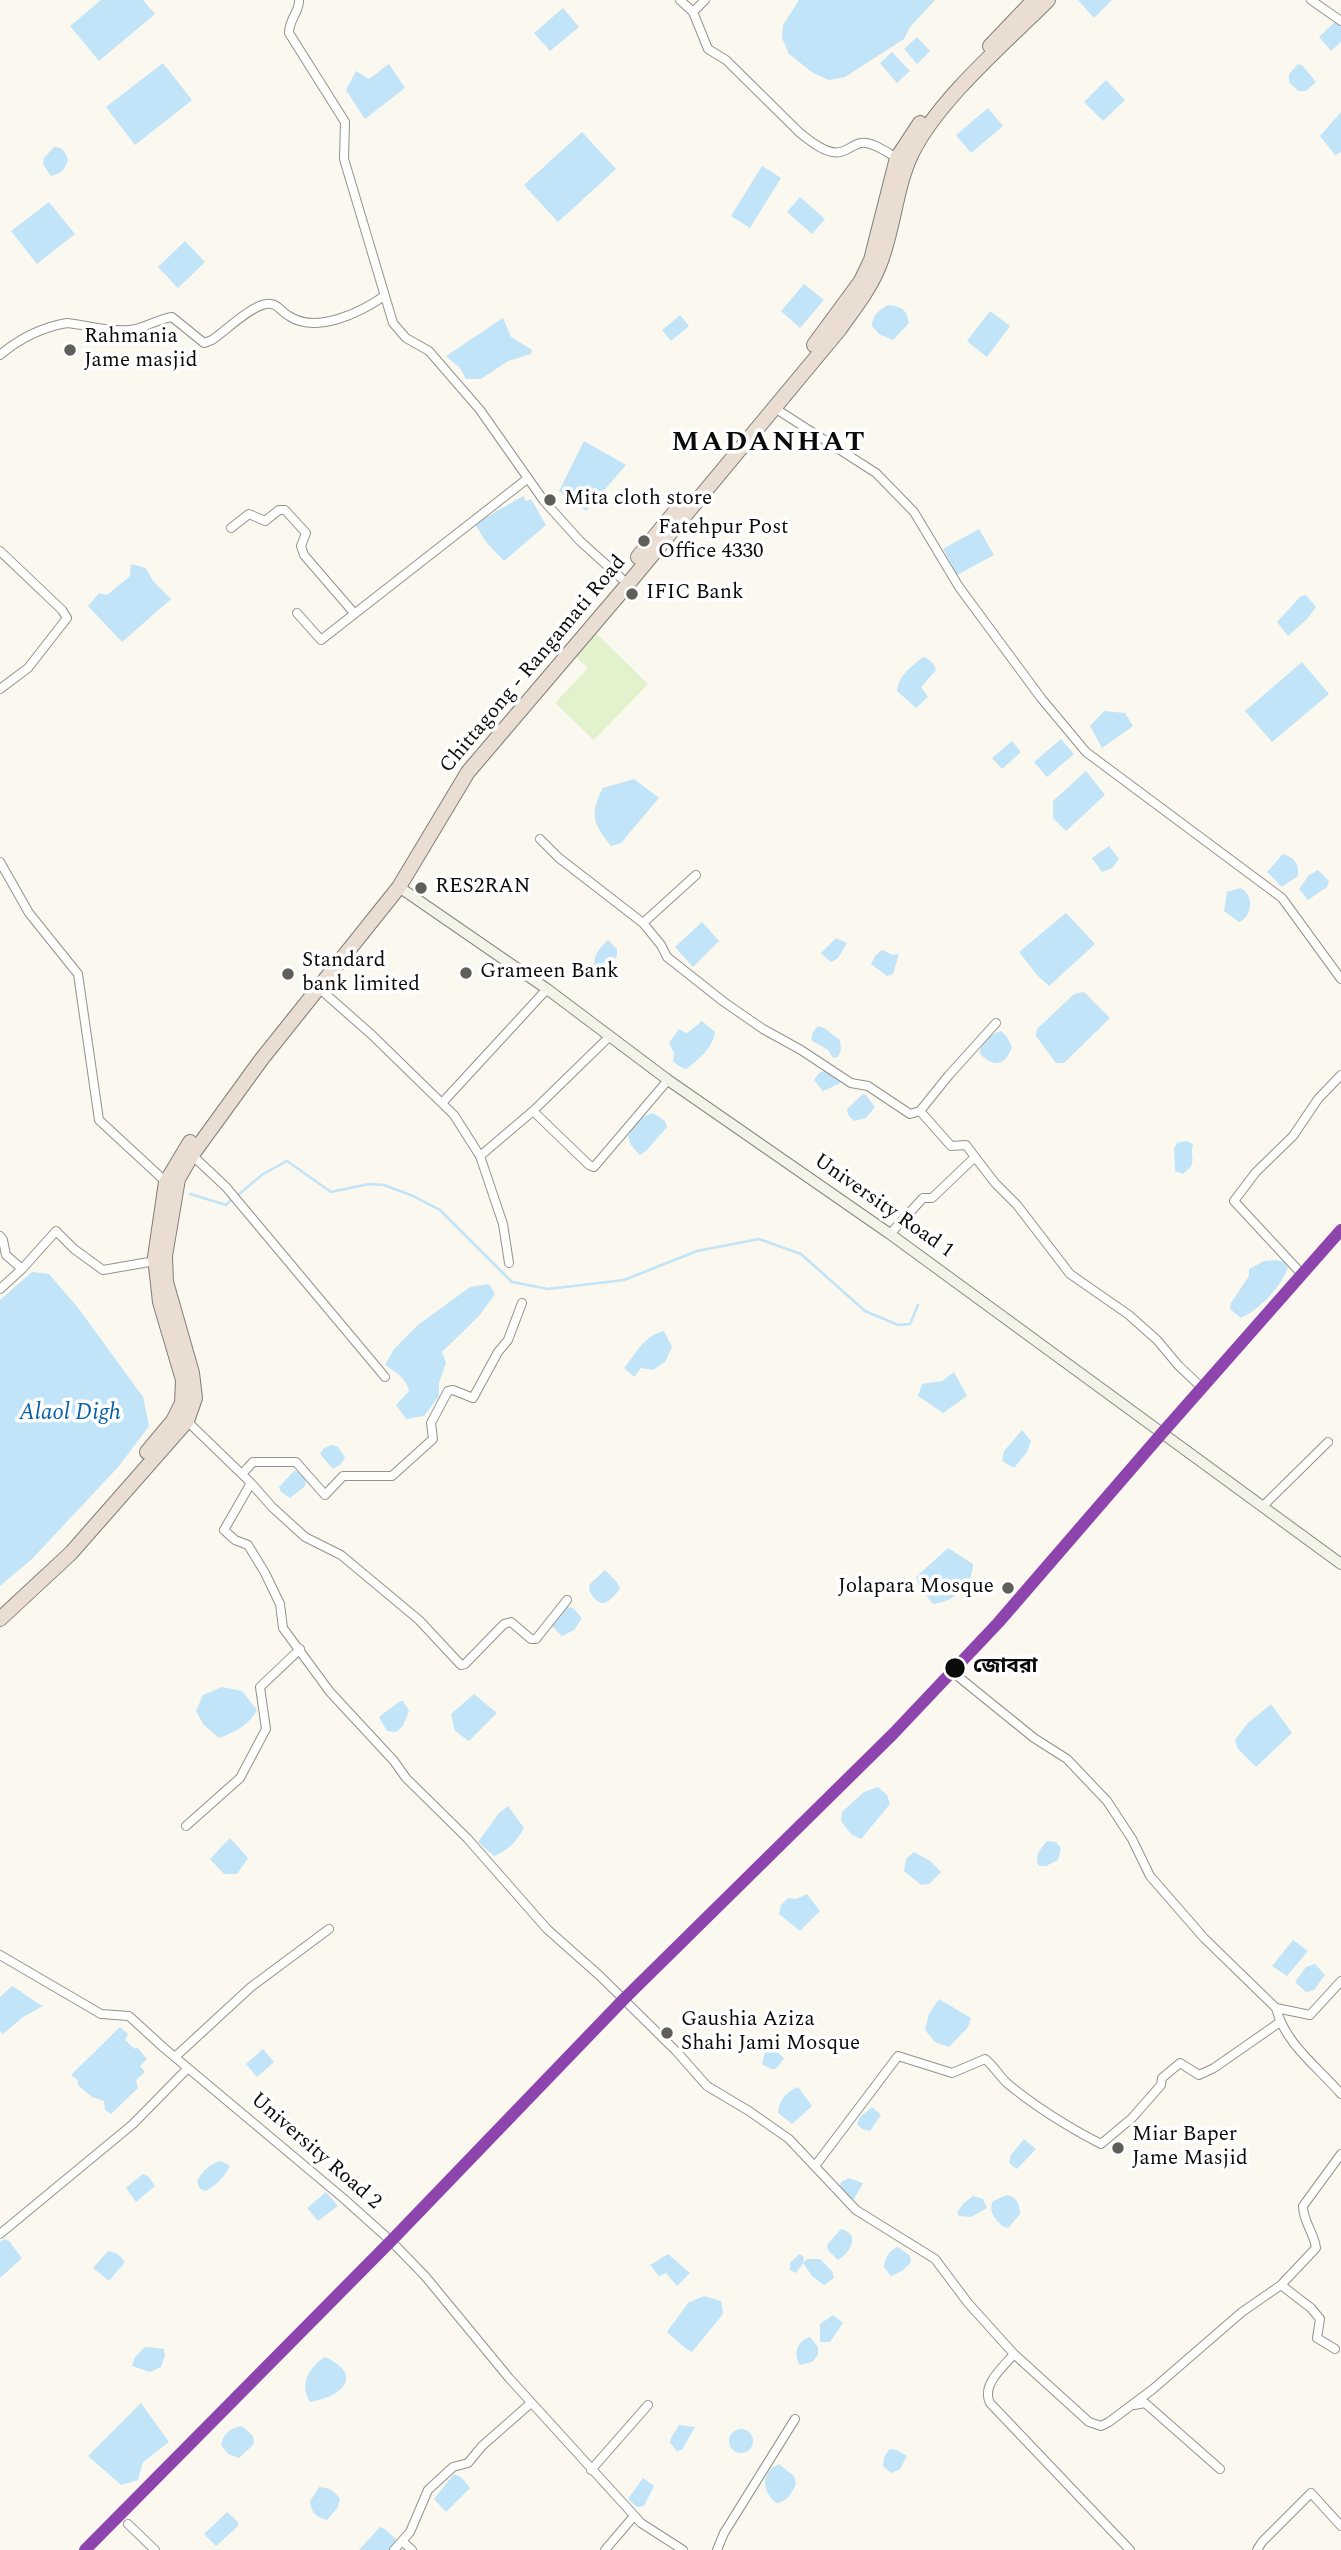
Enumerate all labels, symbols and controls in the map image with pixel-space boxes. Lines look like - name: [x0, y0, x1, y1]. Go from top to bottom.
- place label: Rahmania Jame masjid: [84, 325, 198, 375]
- marker: Rahmania Jame masjid: [62, 342, 78, 358]
- district label: MADANHAT: [672, 428, 866, 462]
- place label: Mita cloth store: [564, 487, 712, 513]
- marker: Mita cloth store: [542, 492, 558, 508]
- place label: Fatehpur Post Office 4330: [658, 516, 788, 566]
- marker: Fatehpur Post Office 4330: [636, 533, 652, 549]
- street label: Chittagong - Rangamati Road: [436, 551, 632, 779]
- place label: IFIC Bank: [646, 581, 744, 607]
- marker: IFIC Bank: [624, 586, 640, 602]
- place label: RES2RAN: [435, 875, 531, 901]
- marker: RES2RAN: [413, 880, 429, 896]
- place label: Standard bank limited: [302, 949, 420, 999]
- place label: Grameen Bank: [480, 960, 619, 986]
- marker: Grameen Bank: [458, 965, 474, 981]
- marker: Standard bank limited: [280, 966, 296, 982]
- street label: University Road 1: [808, 1149, 958, 1265]
- water label: Alaol Digh: [19, 1400, 121, 1428]
- place label: Jolapara Mosque: [838, 1575, 994, 1601]
- marker: Jolapara Mosque: [1000, 1580, 1016, 1596]
- place label: জোবরা: [973, 1655, 1038, 1681]
- marker: জোবরা: [943, 1656, 967, 1680]
- place label: Gaushia Aziza Shahi Jami Mosque: [681, 2008, 860, 2058]
- marker: Gaushia Aziza Shahi Jami Mosque: [659, 2025, 675, 2041]
- street label: University Road 2: [244, 2088, 386, 2216]
- place label: Miar Baper Jame Masjid: [1132, 2123, 1248, 2173]
- marker: Miar Baper Jame Masjid: [1110, 2140, 1126, 2156]

